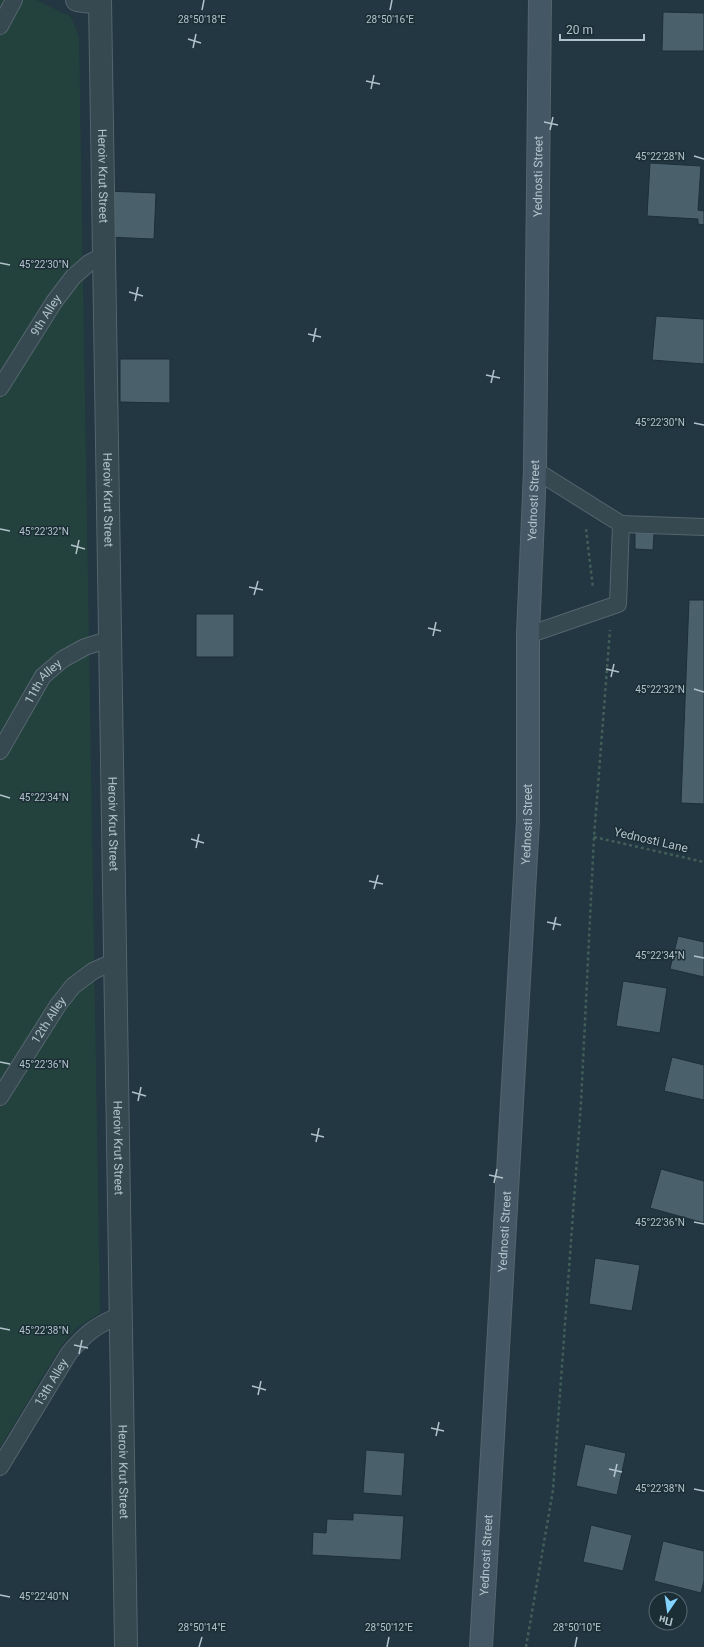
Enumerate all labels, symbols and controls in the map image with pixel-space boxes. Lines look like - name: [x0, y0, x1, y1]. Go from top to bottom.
- text: 28°50'18"E: [178, 14, 226, 25]
- text: 28°50'16"E: [366, 14, 414, 25]
- scale bar: [560, 16, 644, 42]
- text: 20 m: [566, 23, 593, 37]
- street label: Heroiv Krut Street: [95, 129, 111, 223]
- street label: Yednosti Street: [531, 136, 546, 217]
- text: 45°22'28"N: [635, 151, 685, 162]
- text: 45°22'30"N: [19, 259, 69, 270]
- street label: 9th Alley: [28, 292, 64, 338]
- text: 45°22'30"N: [635, 417, 685, 428]
- street label: Heroiv Krut Street: [100, 453, 116, 547]
- street label: Yednosti Street: [525, 460, 542, 541]
- text: 45°22'32"N: [19, 526, 69, 537]
- street label: 11th Alley: [22, 656, 64, 706]
- text: 45°22'32"N: [635, 684, 685, 695]
- street label: Heroiv Krut Street: [105, 777, 121, 871]
- street label: Yednosti Street: [519, 784, 535, 865]
- text: 45°22'34"N: [19, 792, 69, 803]
- street label: Yednosti Lane: [613, 825, 689, 855]
- text: 45°22'34"N: [635, 950, 685, 961]
- street label: 12th Alley: [29, 994, 69, 1046]
- text: 45°22'36"N: [19, 1059, 69, 1070]
- street label: Heroiv Krut Street: [110, 1101, 126, 1195]
- street label: Yednosti Street: [495, 1191, 514, 1273]
- text: 45°22'36"N: [635, 1217, 685, 1228]
- text: 45°22'38"N: [19, 1325, 69, 1336]
- street label: 13th Alley: [32, 1356, 71, 1408]
- street label: Heroiv Krut Street: [115, 1425, 131, 1519]
- text: 45°22'38"N: [635, 1483, 685, 1494]
- street label: Yednosti Street: [477, 1514, 496, 1596]
- text: 45°22'40"N: [19, 1591, 69, 1602]
- north arrow: [648, 1591, 688, 1631]
- text: Пн: [658, 1612, 674, 1628]
- text: 28°50'14"E: [178, 1622, 226, 1633]
- text: 28°50'12"E: [365, 1622, 413, 1633]
- text: 28°50'10"E: [553, 1622, 601, 1633]

